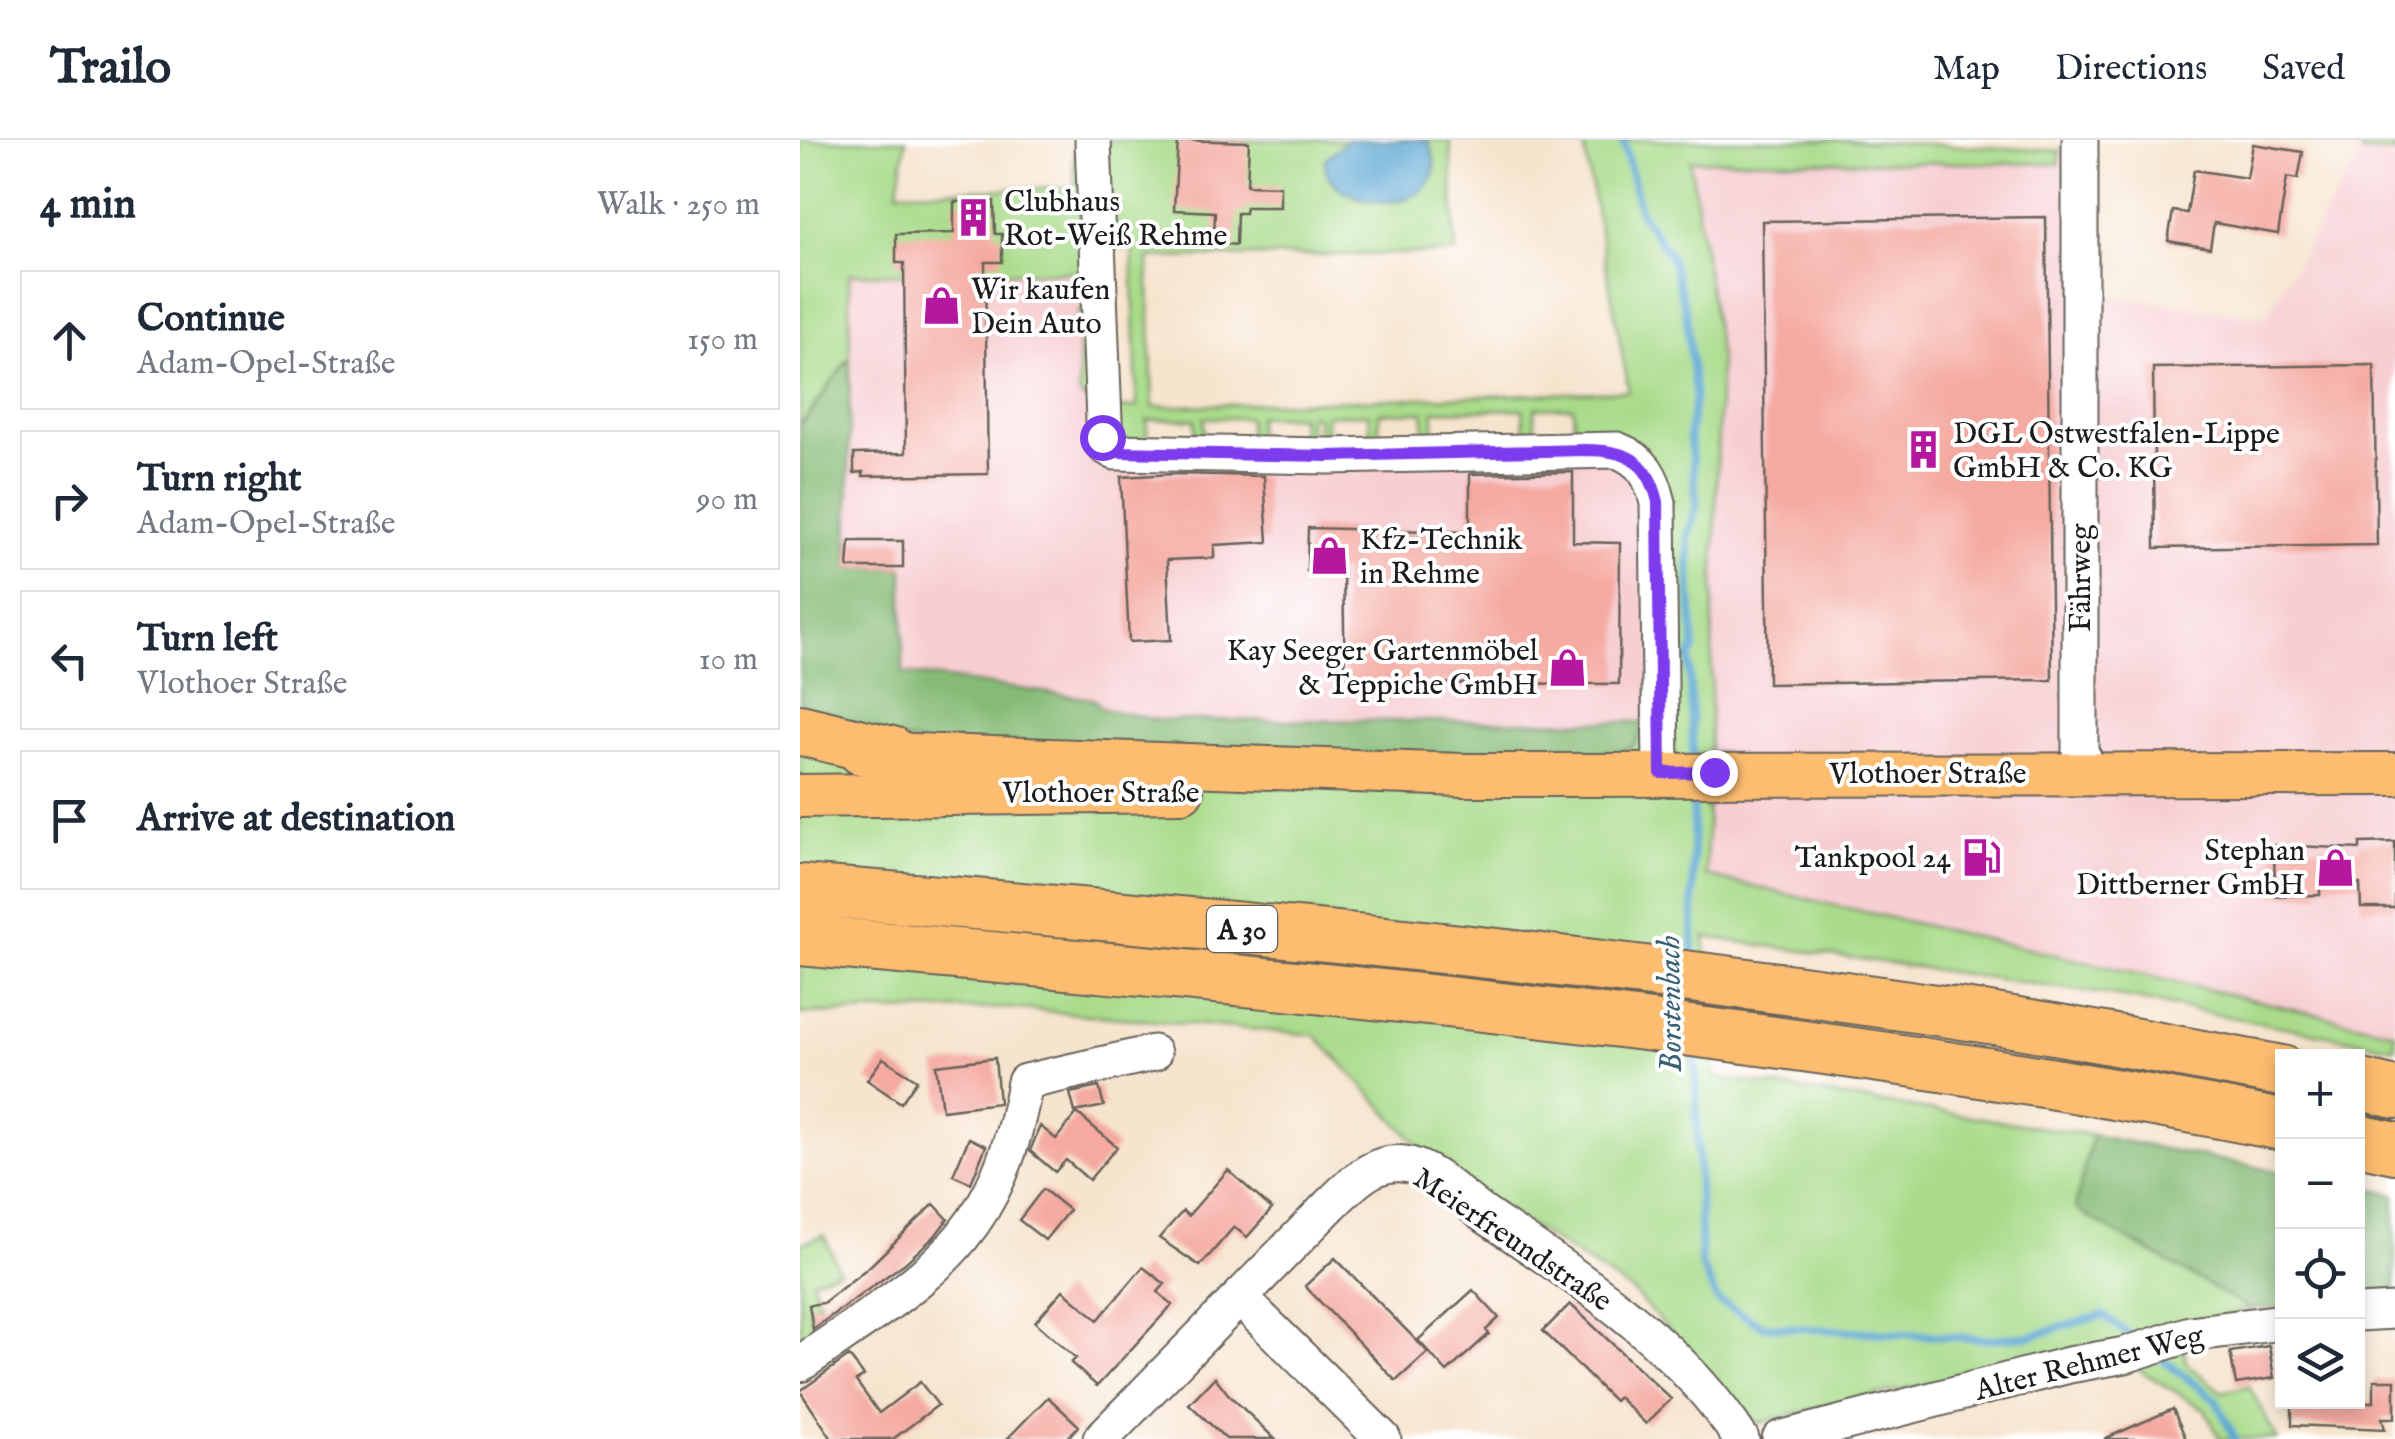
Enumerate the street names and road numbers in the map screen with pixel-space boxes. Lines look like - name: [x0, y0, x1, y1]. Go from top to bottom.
- street label: Fährweg: [2063, 523, 2101, 632]
- street label: Vlothoer Straße: [1828, 756, 2027, 794]
- street label: Vlothoer Straße: [1001, 775, 1200, 813]
- road number: A 30: [1207, 906, 1277, 952]
- street label: Meierfreundstraße: [1405, 1160, 1619, 1321]
- street label: Alter Rehmer Weg: [1970, 1317, 2208, 1411]

